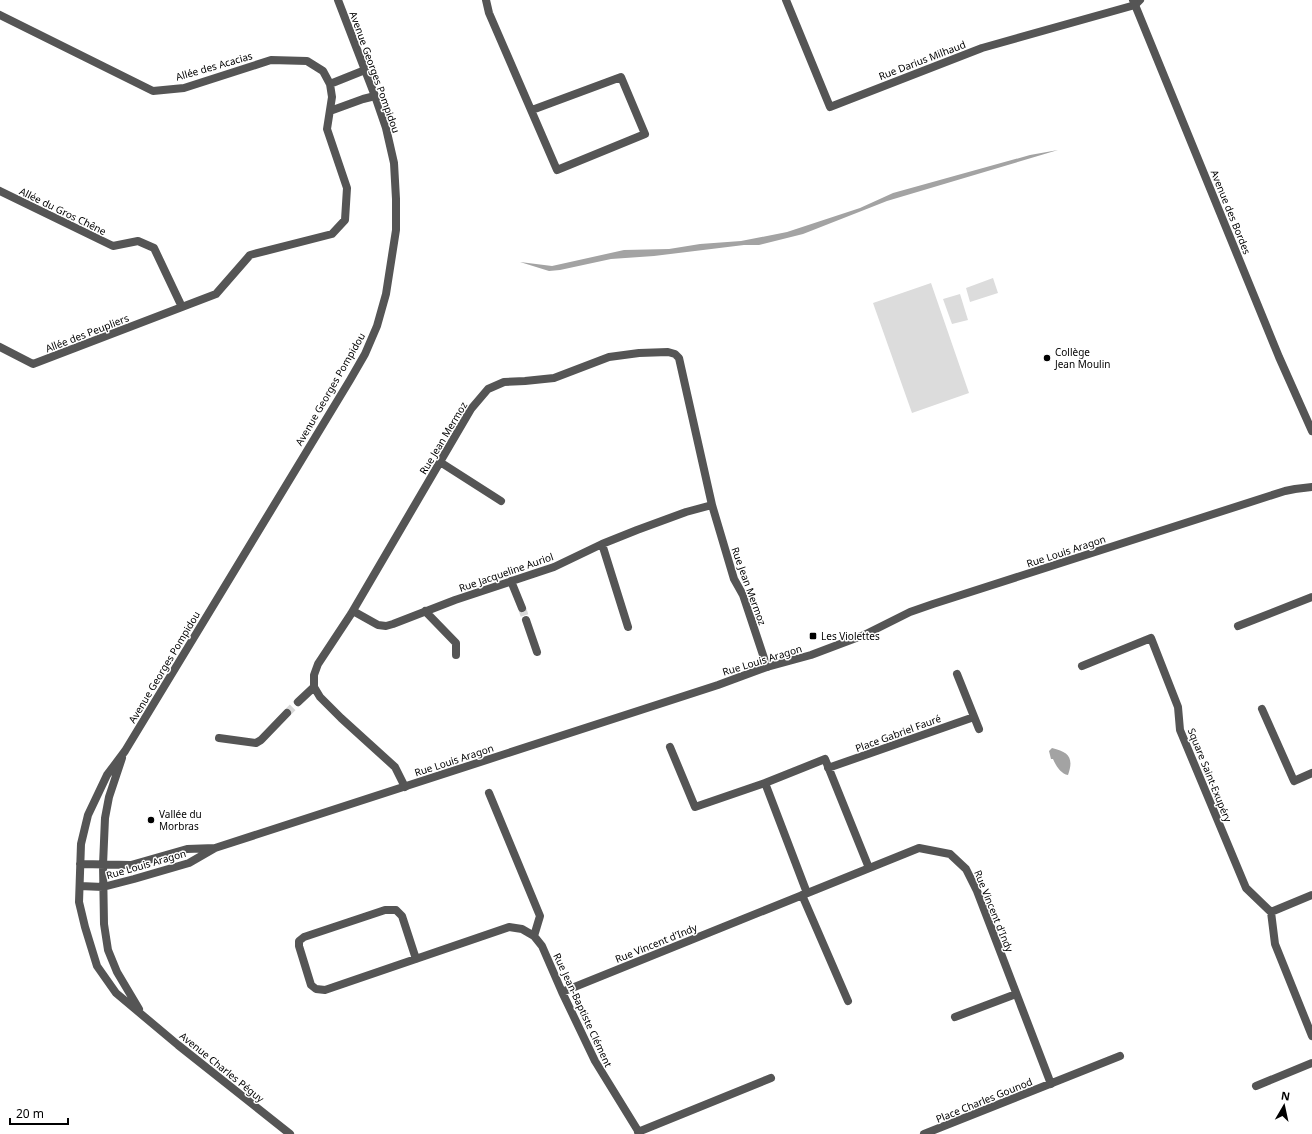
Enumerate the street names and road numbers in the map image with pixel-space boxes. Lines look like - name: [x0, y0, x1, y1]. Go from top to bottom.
- street label: Avenue Georges Pompidou: [346, 9, 404, 135]
- street label: Rue Darius Milhaud: [876, 37, 968, 83]
- street label: Allée des Acacias: [174, 48, 254, 84]
- street label: Avenue des Bordes: [1208, 168, 1254, 257]
- street label: Allée du Gros Chêne: [17, 184, 109, 238]
- street label: Allée des Peupliers: [43, 311, 131, 355]
- street label: Avenue Georges Pompidou: [292, 330, 368, 448]
- street label: Rue Jean Mermoz: [416, 399, 470, 477]
- street label: Rue Louis Aragon: [1025, 532, 1107, 570]
- street label: Rue Jean Mermoz: [728, 545, 770, 627]
- street label: Rue Jacqueline Auriol: [457, 549, 555, 595]
- street label: Avenue Georges Pompidou: [125, 608, 203, 726]
- street label: Rue Louis Aragon: [721, 641, 803, 679]
- street label: Place Gabriel Fauré: [853, 711, 943, 755]
- street label: Square Saint-Exupéry: [1185, 726, 1236, 825]
- street label: Rue Louis Aragon: [413, 741, 495, 779]
- street label: Rue Louis Aragon: [104, 846, 188, 882]
- street label: Rue Vincent d'Indy: [971, 868, 1017, 955]
- street label: Rue Vincent d'Indy: [613, 920, 700, 966]
- street label: Rue Jean-Baptiste Clément: [550, 951, 616, 1070]
- street label: Avenue Charles Péguy: [177, 1029, 268, 1106]
- street label: Place Charles Gounod: [934, 1074, 1034, 1126]

